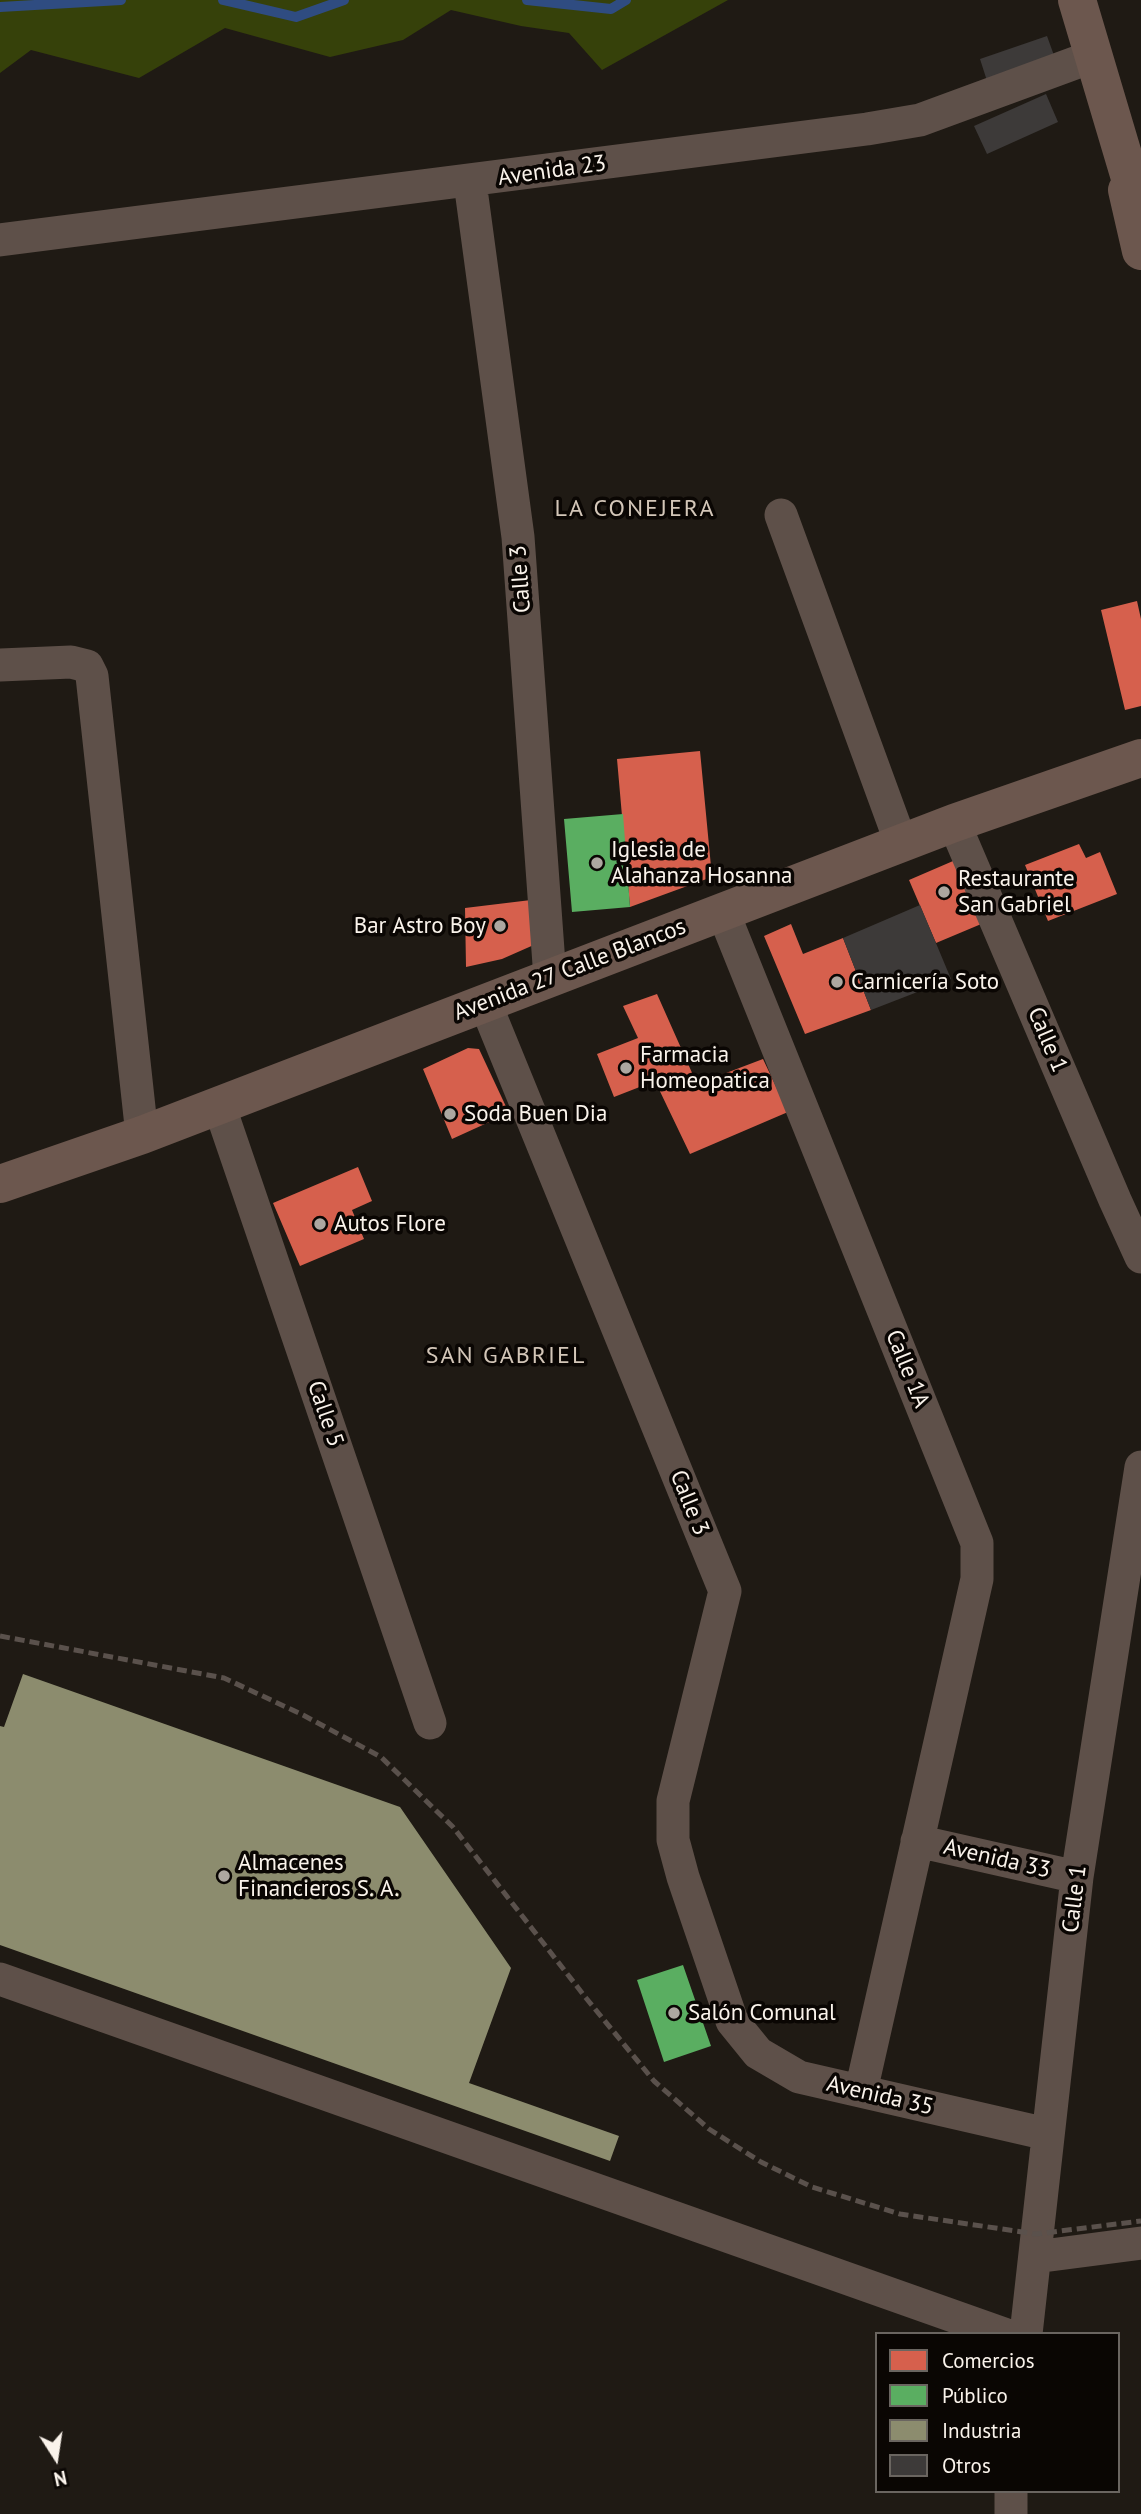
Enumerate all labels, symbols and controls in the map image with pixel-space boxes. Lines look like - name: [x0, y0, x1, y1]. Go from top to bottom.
- street label: Avenida 23: [496, 150, 608, 192]
- district label: LA CONEJERA: [556, 495, 714, 523]
- street label: Calle 3: [505, 544, 537, 614]
- place label: Iglesia de Alahanza Hosanna: [611, 836, 792, 890]
- marker: Iglesia de Alahanza Hosanna: [589, 855, 605, 871]
- place label: Restaurante San Gabriel: [958, 865, 1075, 919]
- marker: Restaurante San Gabriel: [936, 884, 952, 900]
- place label: Bar Astro Boy: [354, 912, 486, 940]
- street label: Avenida 27 Calle Blancos: [450, 913, 690, 1027]
- marker: Bar Astro Boy: [492, 918, 508, 934]
- place label: Carnicería Soto: [851, 968, 999, 996]
- marker: Carnicería Soto: [829, 974, 845, 990]
- street label: Calle 1: [1021, 1003, 1073, 1077]
- place label: Farmacia Homeopatica: [640, 1041, 770, 1095]
- marker: Farmacia Homeopatica: [618, 1060, 634, 1076]
- place label: Soda Buen Dia: [464, 1100, 607, 1128]
- marker: Soda Buen Dia: [442, 1106, 458, 1122]
- place label: Autos Flore: [334, 1210, 446, 1238]
- marker: Autos Flore: [312, 1216, 328, 1232]
- street label: Calle 1A: [879, 1326, 935, 1412]
- district label: SAN GABRIEL: [427, 1342, 585, 1370]
- street label: Calle 5: [301, 1377, 349, 1451]
- street label: Calle 3: [663, 1466, 715, 1540]
- street label: Avenida 33: [941, 1833, 1053, 1885]
- place label: Almacenes Financieros S. A.: [238, 1849, 399, 1903]
- street label: Calle 1: [1057, 1864, 1093, 1934]
- marker: Almacenes Financieros S. A.: [216, 1868, 232, 1884]
- place label: Salón Comunal: [688, 1999, 836, 2027]
- marker: Salón Comunal: [666, 2005, 682, 2021]
- street label: Avenida 35: [824, 2070, 936, 2122]
- legend: [875, 2332, 1120, 2493]
- text: Comercios: [942, 2347, 1035, 2374]
- text: Público: [942, 2382, 1008, 2409]
- text: Industria: [942, 2417, 1021, 2444]
- north arrow: [21, 2423, 91, 2493]
- text: Otros: [942, 2452, 991, 2479]
- text: N: [52, 2466, 69, 2492]

